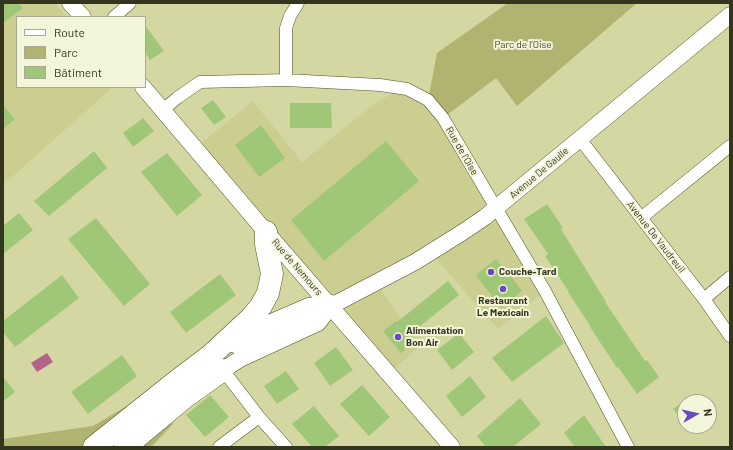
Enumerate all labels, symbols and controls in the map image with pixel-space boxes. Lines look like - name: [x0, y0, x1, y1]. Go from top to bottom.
- legend: [16, 16, 146, 88]
- text: Route: [54, 25, 85, 39]
- park label: Parc de l’Oise: [494, 39, 552, 51]
- text: Parc: [54, 45, 78, 59]
- text: Bâtiment: [54, 65, 102, 79]
- street label: Rue de l'Oise: [443, 125, 481, 177]
- street label: Avenue De Gaulle: [507, 145, 571, 201]
- street label: Avenue De Vaudreuil: [624, 199, 688, 275]
- street label: Rue de Nemours: [269, 236, 325, 298]
- place label: Couche-Tard: [499, 266, 556, 278]
- marker: Couche-Tard: [486, 267, 496, 277]
- marker: Restaurant Le Mexicain: [498, 284, 508, 294]
- place label: Restaurant Le Mexicain: [477, 295, 529, 318]
- place label: Alimentation Bon Air: [406, 325, 463, 348]
- marker: Alimentation Bon Air: [393, 332, 403, 342]
- north arrow: [677, 394, 717, 434]
- text: N: [701, 408, 715, 417]

